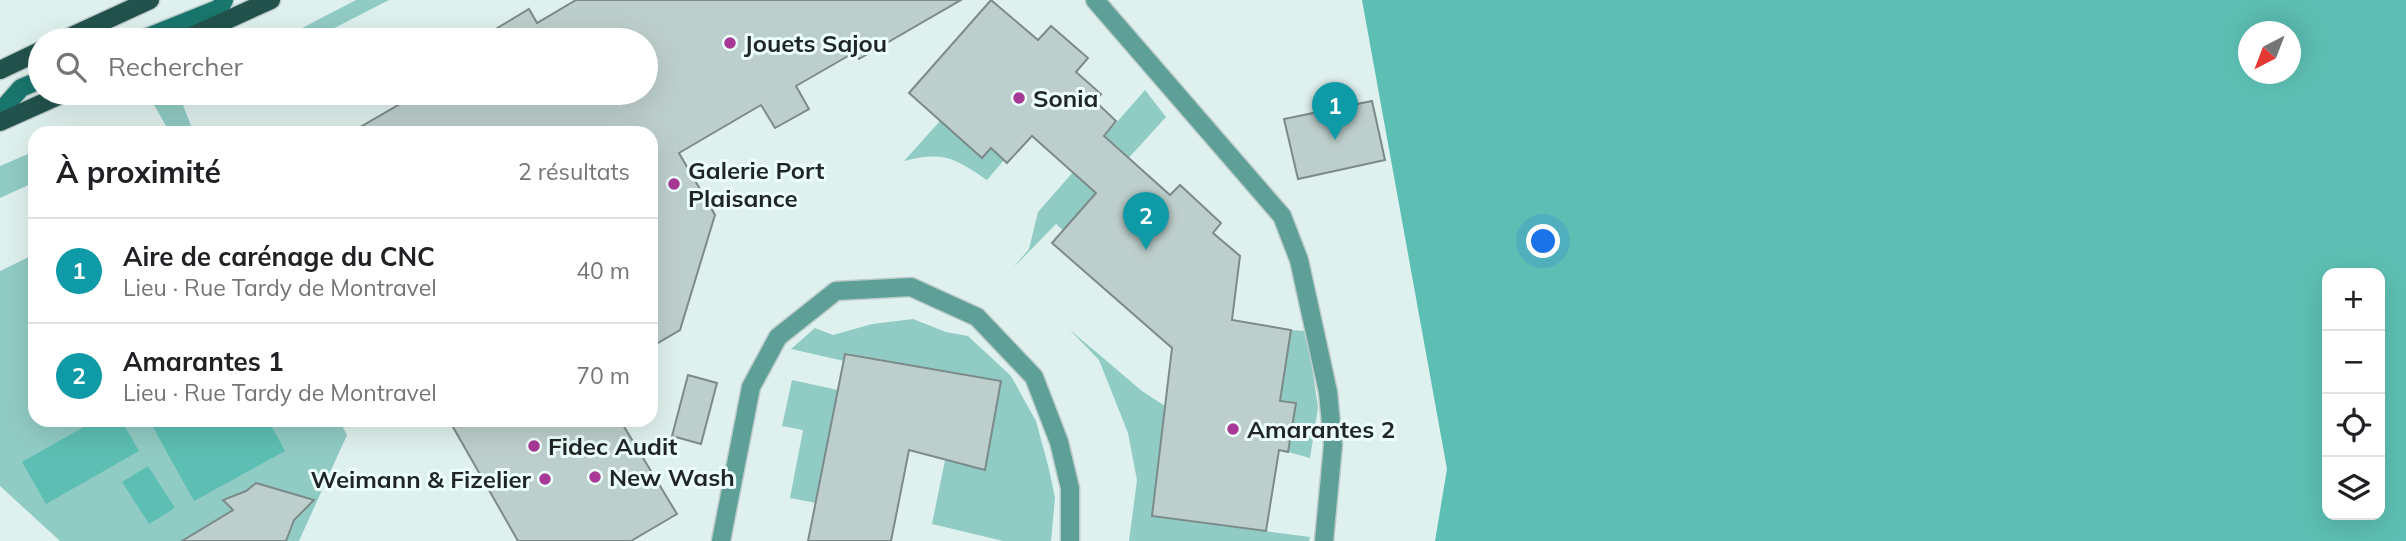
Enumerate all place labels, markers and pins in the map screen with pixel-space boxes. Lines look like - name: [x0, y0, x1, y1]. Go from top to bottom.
- place label: Jouets Sajou: [744, 28, 887, 58]
- marker: Jouets Sajou: [722, 35, 738, 51]
- pin: 1: [1312, 82, 1358, 140]
- place label: Sonia: [1033, 83, 1098, 113]
- marker: Sonia: [1011, 90, 1027, 106]
- place label: Galerie Port Plaisance: [688, 155, 824, 213]
- marker: Galerie Port Plaisance: [666, 176, 682, 192]
- pin: 2: [1123, 192, 1169, 250]
- place label: Amarantes 2: [1247, 414, 1395, 444]
- marker: Amarantes 2: [1225, 421, 1241, 437]
- place label: Fidec Audit: [548, 431, 677, 461]
- marker: Fidec Audit: [526, 438, 542, 454]
- place label: New Wash: [609, 462, 735, 492]
- place label: Weimann & Fizelier: [310, 464, 532, 494]
- marker: New Wash: [587, 469, 603, 485]
- marker: Weimann & Fizelier: [537, 471, 553, 487]

